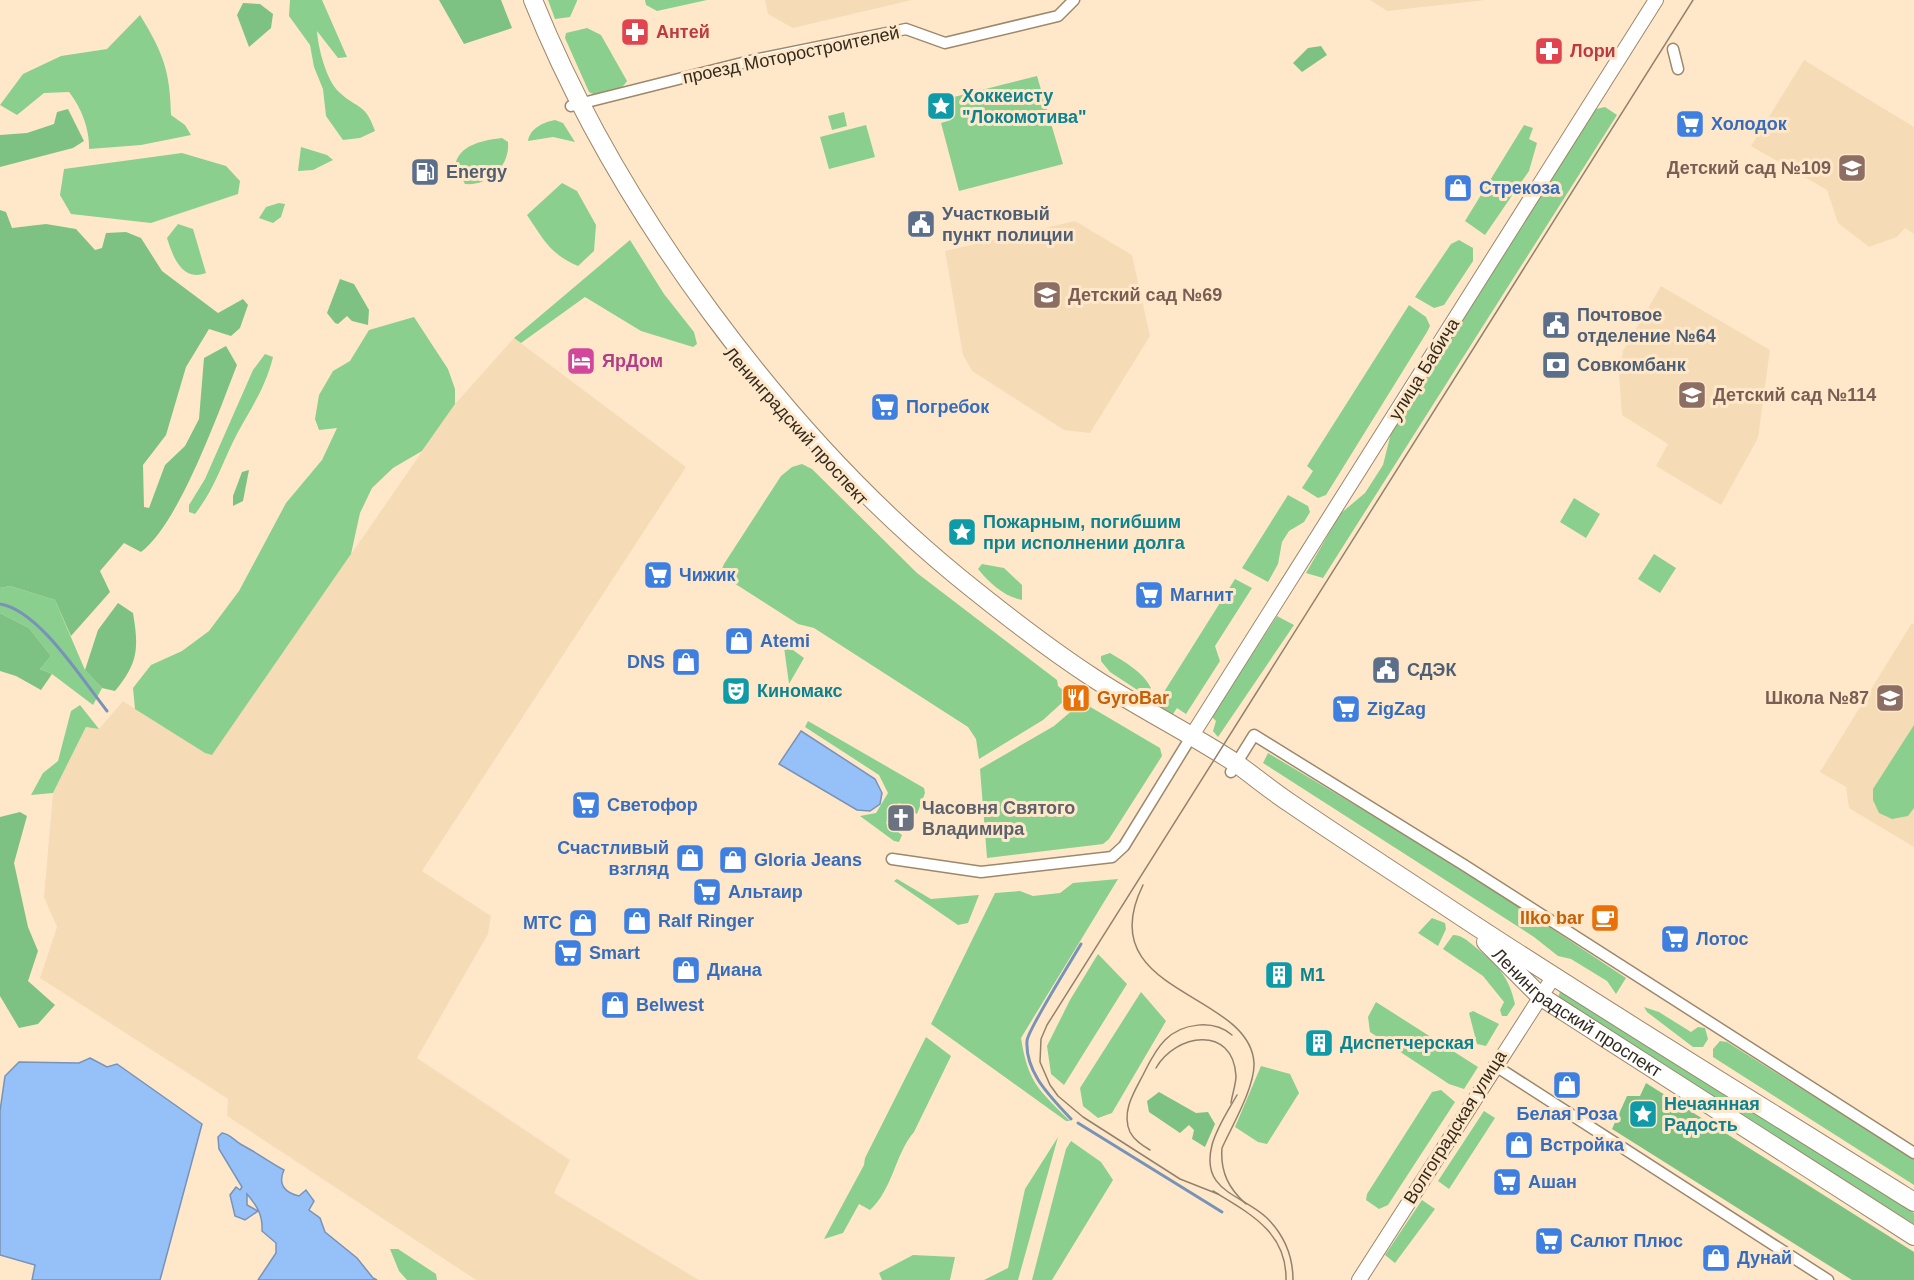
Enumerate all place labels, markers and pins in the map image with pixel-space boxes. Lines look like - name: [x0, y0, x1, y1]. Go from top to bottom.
- pharmacy icon: Антей: [619, 16, 651, 48]
- place label: Антей: [656, 22, 710, 42]
- pharmacy icon: Лори: [1533, 35, 1565, 67]
- place label: Лори: [1570, 41, 1616, 61]
- place label: Хоккеисту "Локомотива": [962, 86, 1087, 127]
- place icon: Хоккеисту "Локомотива": [925, 90, 957, 122]
- supermarket icon: Холодок: [1674, 108, 1706, 140]
- place label: Холодок: [1711, 114, 1788, 134]
- school or university icon: Детский сад №109: [1836, 152, 1868, 184]
- fuel station icon: Energy: [409, 156, 441, 188]
- place label: Детский сад №109: [1667, 158, 1831, 178]
- place label: Energy: [446, 162, 507, 182]
- shop icon: Стрекоза: [1442, 172, 1474, 204]
- place label: Стрекоза: [1479, 178, 1561, 198]
- place label: Участковый пункт полиции: [942, 204, 1074, 245]
- public building icon: Участковый пункт полиции: [905, 208, 937, 240]
- school or university icon: Детский сад №69: [1031, 279, 1063, 311]
- place label: Детский сад №69: [1068, 285, 1222, 305]
- place label: Почтовое отделение №64: [1577, 305, 1716, 346]
- public building icon: Почтовое отделение №64: [1540, 309, 1572, 341]
- hotel icon: ЯрДом: [565, 345, 597, 377]
- bank icon: Совкомбанк: [1540, 349, 1572, 381]
- place label: ЯрДом: [602, 351, 663, 371]
- place label: Совкомбанк: [1577, 355, 1687, 375]
- school or university icon: Детский сад №114: [1676, 379, 1708, 411]
- place label: Детский сад №114: [1713, 385, 1876, 405]
- supermarket icon: Погребок: [869, 391, 901, 423]
- place label: Погребок: [906, 397, 990, 417]
- place label: Пожарным, погибшим при исполнении долга: [983, 512, 1186, 553]
- place icon: Пожарным, погибшим при исполнении долга: [946, 516, 978, 548]
- supermarket icon: Чижик: [642, 559, 674, 591]
- place label: Чижик: [679, 565, 737, 585]
- supermarket icon: Магнит: [1133, 579, 1165, 611]
- place label: Магнит: [1170, 585, 1234, 605]
- shop icon: Atemi: [723, 625, 755, 657]
- place label: Atemi: [760, 631, 810, 651]
- shop icon: DNS: [670, 646, 702, 678]
- place label: DNS: [627, 652, 665, 672]
- public building icon: СДЭК: [1370, 654, 1402, 686]
- place label: СДЭК: [1407, 660, 1457, 680]
- theatre icon: Киномакс: [720, 675, 752, 707]
- place label: Киномакс: [757, 681, 843, 701]
- restaurant icon: GyroBar: [1060, 682, 1092, 714]
- school or university icon: Школа №87: [1874, 682, 1906, 714]
- place label: GyroBar: [1097, 688, 1169, 708]
- place label: Школа №87: [1765, 688, 1869, 708]
- supermarket icon: ZigZag: [1330, 693, 1362, 725]
- place label: ZigZag: [1367, 699, 1426, 719]
- supermarket icon: Светофор: [570, 789, 602, 821]
- place label: Светофор: [607, 795, 698, 815]
- place label: Часовня Святого Владимира: [922, 798, 1075, 839]
- church icon: Часовня Святого Владимира: [885, 802, 917, 834]
- place label: Счастливый взгляд: [557, 838, 670, 879]
- shop icon: Счастливый взгляд: [674, 842, 706, 874]
- shop icon: Gloria Jeans: [717, 844, 749, 876]
- place label: Gloria Jeans: [754, 850, 862, 870]
- supermarket icon: Альтаир: [691, 876, 723, 908]
- place label: Альтаир: [728, 882, 803, 902]
- cafe icon: Ilko bar: [1589, 902, 1621, 934]
- shop icon: Ralf Ringer: [621, 905, 653, 937]
- shop icon: МТС: [567, 907, 599, 939]
- place label: Ilko bar: [1520, 908, 1584, 928]
- place label: Ralf Ringer: [658, 911, 754, 931]
- place label: МТС: [523, 913, 562, 933]
- supermarket icon: Лотос: [1659, 923, 1691, 955]
- place label: Лотос: [1696, 929, 1749, 949]
- supermarket icon: Smart: [552, 937, 584, 969]
- place label: Smart: [589, 943, 640, 963]
- shop icon: Диана: [670, 954, 702, 986]
- building icon: М1: [1263, 959, 1295, 991]
- place label: Диана: [707, 960, 763, 980]
- place label: М1: [1300, 965, 1325, 985]
- shop icon: Belwest: [599, 989, 631, 1021]
- place label: Belwest: [636, 995, 704, 1015]
- building icon: Диспетчерская: [1303, 1027, 1335, 1059]
- place label: Диспетчерская: [1340, 1033, 1474, 1053]
- shop icon: Белая Роза: [1551, 1069, 1583, 1101]
- place label: Нечаянная Радость: [1664, 1094, 1760, 1135]
- place icon: Нечаянная Радость: [1627, 1098, 1659, 1130]
- place label: Белая Роза: [1517, 1104, 1618, 1124]
- shop icon: Встройка: [1503, 1129, 1535, 1161]
- place label: Встройка: [1540, 1135, 1625, 1155]
- supermarket icon: Ашан: [1491, 1166, 1523, 1198]
- place label: Ашан: [1528, 1172, 1577, 1192]
- supermarket icon: Салют Плюс: [1533, 1225, 1565, 1257]
- place label: Салют Плюс: [1570, 1231, 1683, 1251]
- shop icon: Дунай: [1700, 1242, 1732, 1274]
- place label: Дунай: [1737, 1248, 1792, 1268]

